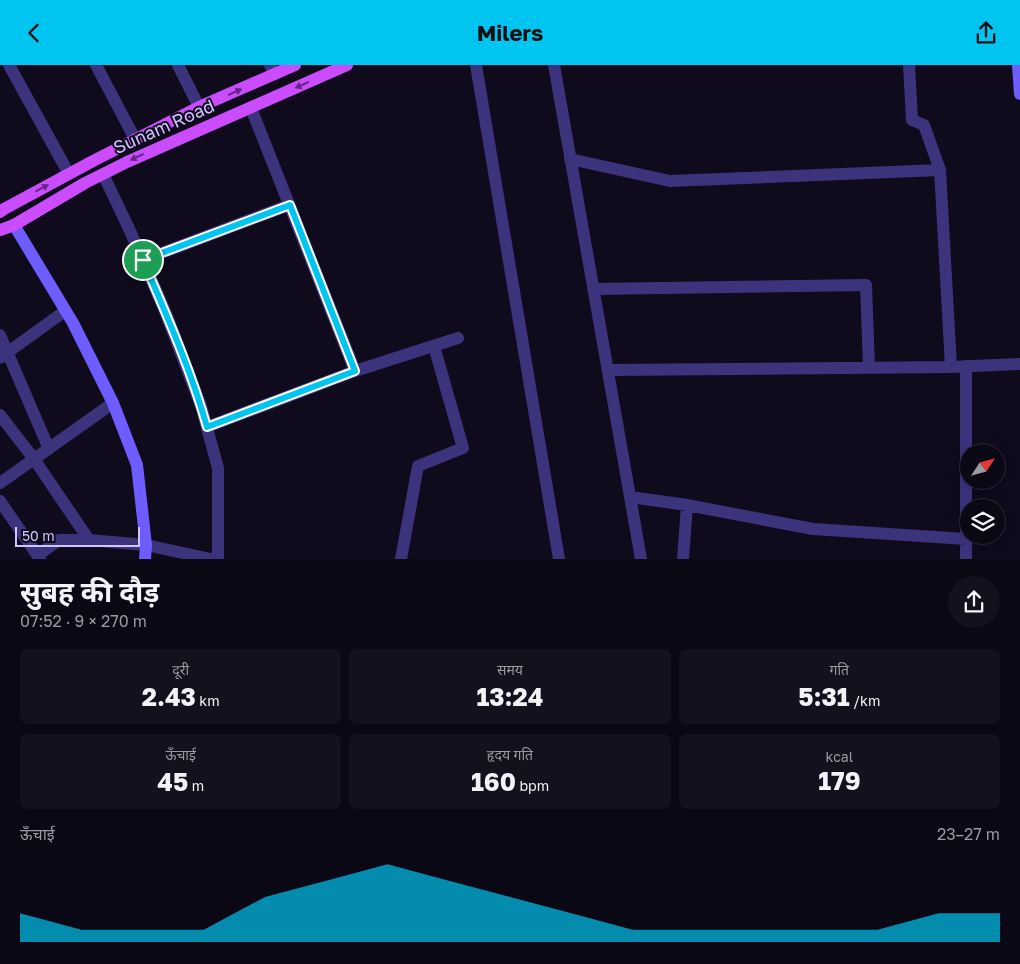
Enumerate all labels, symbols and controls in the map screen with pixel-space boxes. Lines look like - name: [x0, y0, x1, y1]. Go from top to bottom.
- icon: back: [20, 19, 48, 47]
- text: Milers: [477, 19, 543, 46]
- icon: share: [972, 19, 1000, 47]
- one-way arrow: [295, 81, 309, 89]
- one-way arrow: [227, 88, 242, 97]
- street label: Sunam Road: [110, 94, 217, 158]
- one-way arrow: [130, 153, 144, 161]
- one-way arrow: [35, 184, 50, 192]
- pin: [122, 239, 164, 281]
- icon: arrive: [129, 246, 157, 274]
- north arrow: [960, 444, 1005, 489]
- map controls: [960, 444, 1005, 544]
- button: layers: [960, 499, 1005, 544]
- scale bar: [15, 524, 140, 547]
- text: 50 m: [22, 527, 55, 544]
- text: सुबह की दौड़: [20, 575, 159, 608]
- button: share: [948, 576, 1000, 628]
- text: 07:52 · 9 × 270 m: [20, 611, 147, 631]
- text: दूरी: [172, 661, 189, 678]
- text: समय: [497, 661, 523, 678]
- text: गति: [830, 661, 849, 678]
- text: 2.43: [142, 681, 196, 712]
- text: 13:24: [476, 681, 544, 712]
- text: 5:31: [798, 681, 850, 712]
- text: km: [196, 692, 220, 709]
- text: /km: [850, 692, 880, 709]
- text: ऊँचाई: [165, 746, 196, 763]
- text: हृदय गति: [487, 746, 533, 763]
- text: kcal: [826, 748, 853, 765]
- text: 179: [818, 765, 861, 796]
- text: 45: [157, 766, 188, 797]
- text: 160: [471, 766, 516, 797]
- text: m: [188, 777, 204, 794]
- text: bpm: [516, 777, 549, 794]
- text: ऊँचाई: [20, 824, 55, 844]
- text: 23–27 m: [937, 824, 1000, 844]

